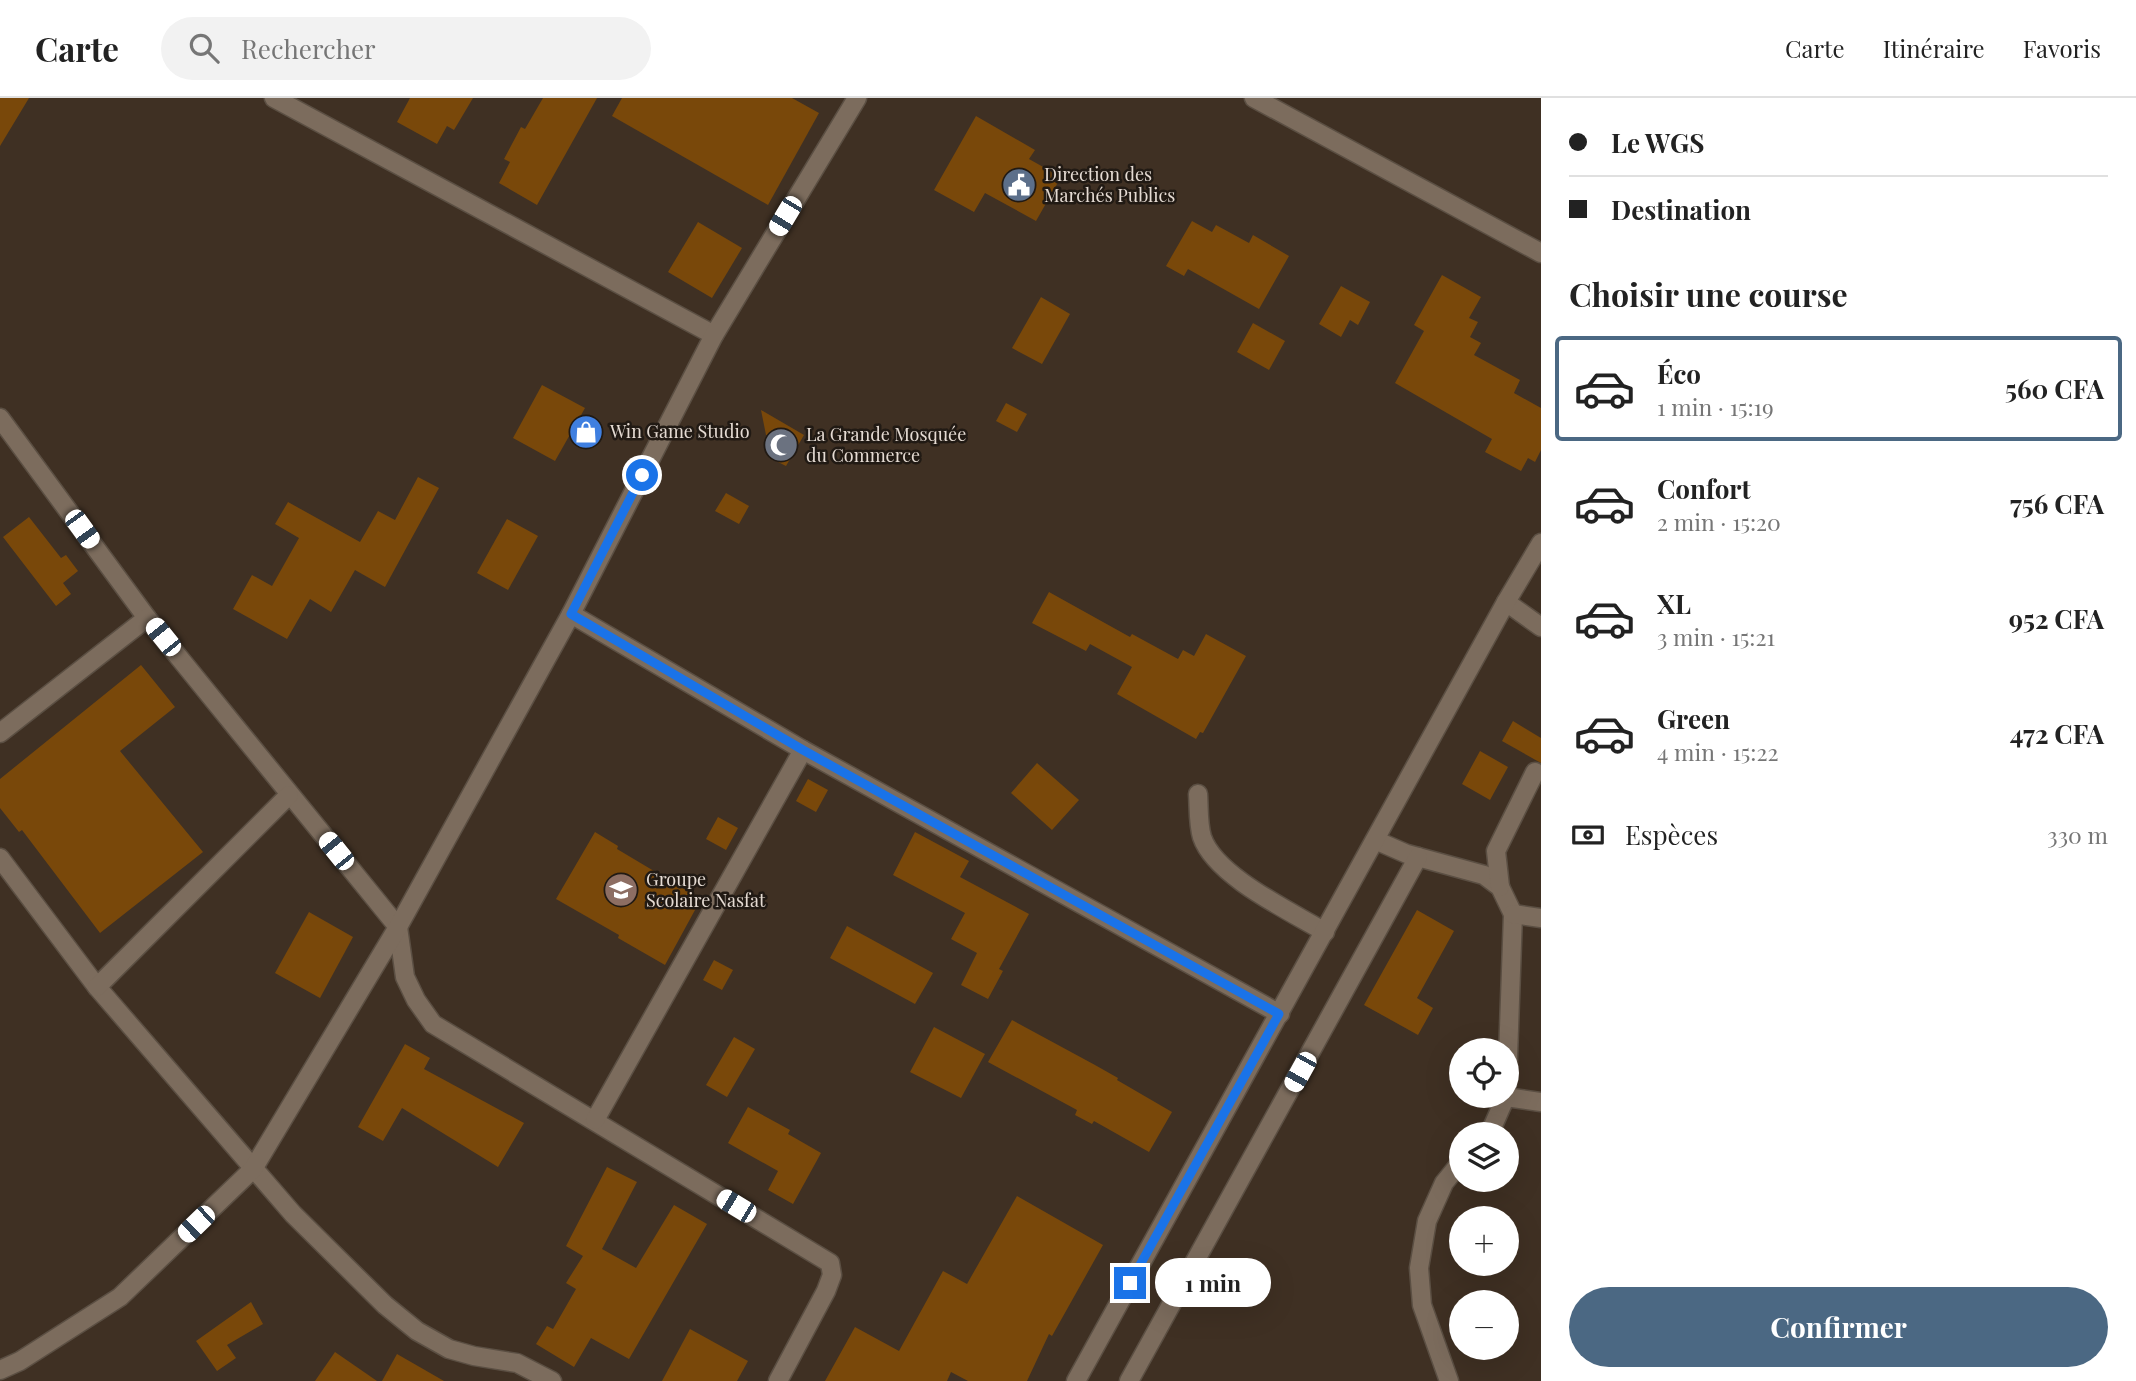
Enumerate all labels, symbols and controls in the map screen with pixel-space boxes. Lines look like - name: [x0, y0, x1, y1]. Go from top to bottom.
- search box: [161, 17, 651, 80]
- text: Carte: [35, 26, 119, 70]
- icon: search: [185, 29, 223, 67]
- text: Rechercher: [241, 31, 376, 66]
- text: Carte: [1785, 32, 1845, 64]
- text: Itinéraire: [1883, 32, 1985, 64]
- text: Favoris: [2023, 32, 2101, 64]
- text: Le WGS: [1611, 125, 1704, 160]
- place label: Direction des Marchés Publics: [1044, 162, 1175, 207]
- public building icon: Direction des Marchés Publics: [1000, 166, 1038, 204]
- text: Destination: [1611, 192, 1751, 227]
- car: [766, 193, 805, 239]
- text: Choisir une course: [1569, 272, 1848, 315]
- text: Éco: [1657, 356, 1701, 391]
- icon: car: [1573, 357, 1636, 420]
- text: 560 CFA: [2005, 371, 2104, 406]
- text: 1 min · 15:19: [1657, 391, 1774, 422]
- shop icon: Win Game Studio: [567, 413, 605, 451]
- place label: Win Game Studio: [609, 419, 750, 443]
- place label: La Grande Mosquée du Commerce: [806, 422, 966, 467]
- mosque icon: La Grande Mosquée du Commerce: [762, 426, 800, 464]
- route start: [626, 459, 658, 491]
- text: Confort: [1657, 471, 1751, 506]
- icon: car: [1573, 472, 1636, 535]
- text: 756 CFA: [2010, 486, 2104, 521]
- car: [62, 506, 103, 552]
- text: 2 min · 15:20: [1657, 506, 1781, 537]
- text: XL: [1657, 586, 1691, 621]
- icon: car: [1573, 587, 1636, 650]
- text: 952 CFA: [2009, 601, 2104, 636]
- car: [142, 614, 185, 660]
- text: 3 min · 15:21: [1657, 621, 1775, 652]
- text: Green: [1657, 701, 1730, 736]
- icon: car: [1573, 702, 1636, 765]
- text: 472 CFA: [2010, 716, 2104, 751]
- text: 4 min · 15:22: [1657, 736, 1778, 767]
- icon: cash: [1569, 816, 1607, 854]
- text: Espèces: [1625, 817, 1718, 852]
- text: 330 m: [2047, 819, 2108, 850]
- car: [315, 828, 358, 874]
- place label: Groupe Scolaire Nasfat: [646, 867, 766, 912]
- school or university icon: Groupe Scolaire Nasfat: [602, 871, 640, 909]
- map controls: [1449, 1038, 1519, 1360]
- button: locate: [1449, 1038, 1519, 1108]
- car: [1281, 1049, 1320, 1095]
- button: layers: [1449, 1122, 1519, 1192]
- car: [713, 1186, 760, 1226]
- car: [174, 1202, 219, 1246]
- button: +: [1449, 1206, 1519, 1276]
- callout: 1 min: [1154, 1258, 1270, 1308]
- route end: [1114, 1267, 1146, 1299]
- text: 1 min: [1185, 1267, 1241, 1298]
- button: Confirmer: [1569, 1287, 2108, 1367]
- button: −: [1449, 1290, 1519, 1360]

